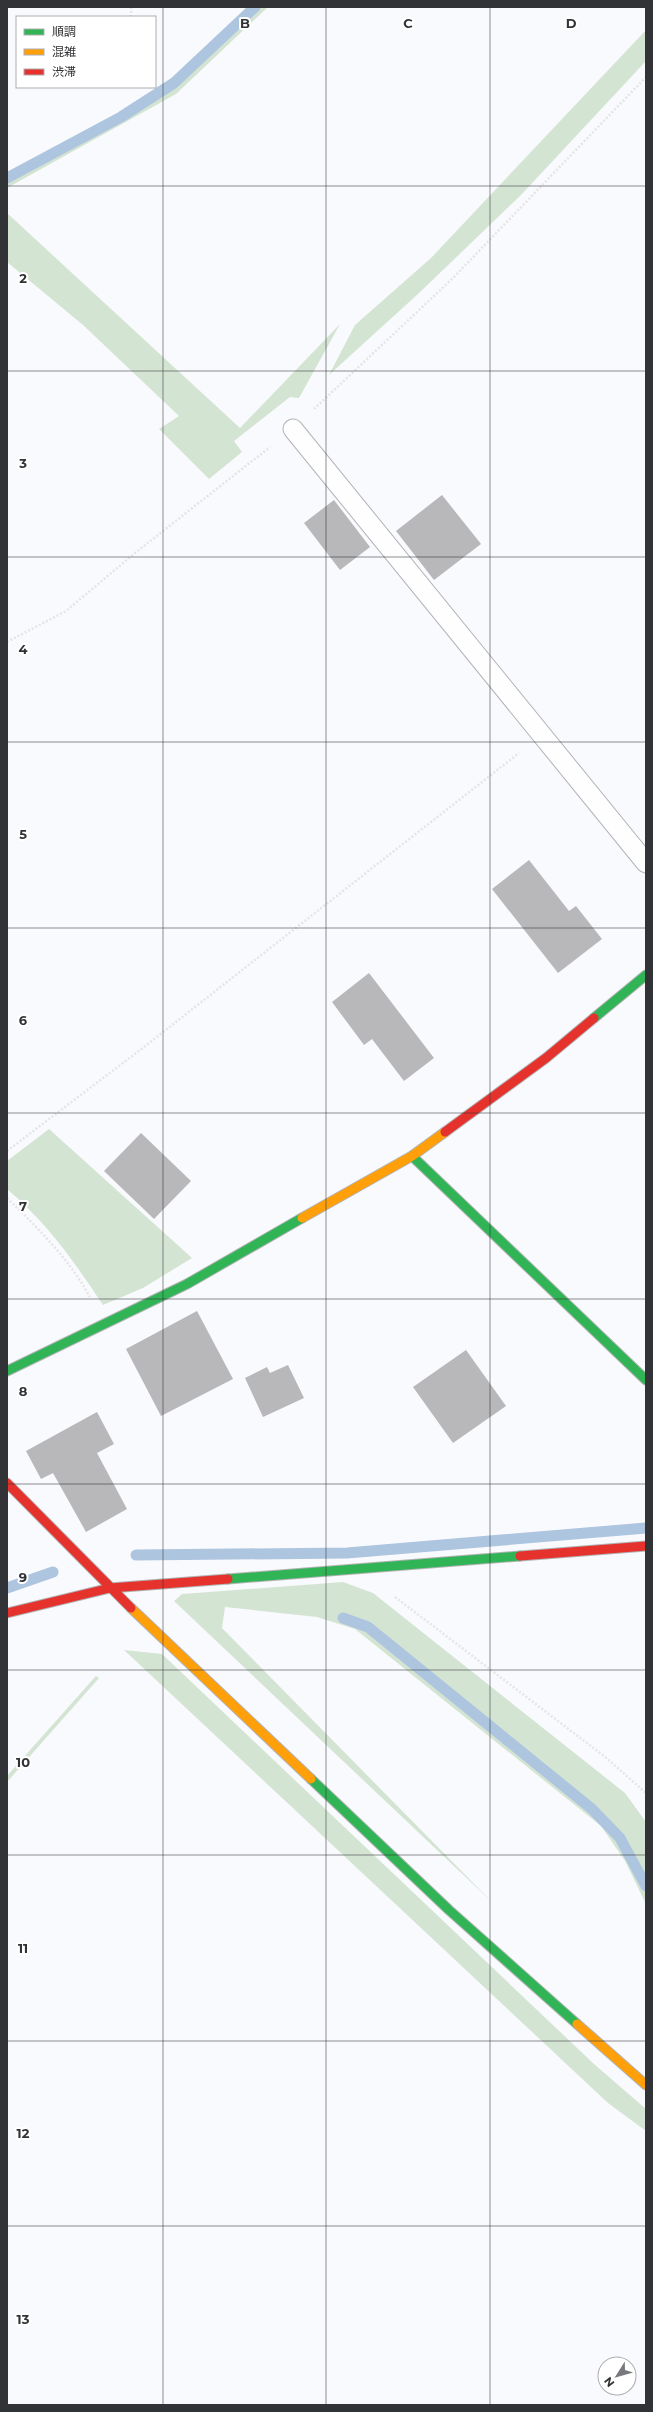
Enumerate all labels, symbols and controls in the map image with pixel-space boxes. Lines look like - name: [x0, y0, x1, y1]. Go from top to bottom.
- text: B: [240, 15, 250, 31]
- text: C: [403, 15, 413, 31]
- text: D: [566, 15, 577, 31]
- legend: [16, 16, 156, 88]
- text: 順調: [52, 24, 76, 39]
- text: 混雑: [52, 44, 76, 59]
- text: 渋滞: [52, 64, 76, 79]
- text: 2: [19, 270, 27, 286]
- text: 3: [18, 455, 27, 471]
- text: 4: [19, 641, 28, 657]
- text: 5: [19, 826, 27, 842]
- text: 6: [19, 1012, 28, 1028]
- text: 7: [19, 1198, 27, 1214]
- text: 8: [19, 1383, 28, 1399]
- text: 9: [19, 1569, 27, 1585]
- text: 10: [16, 1754, 30, 1770]
- text: 11: [18, 1940, 28, 1956]
- text: 12: [17, 2125, 30, 2141]
- text: 13: [17, 2311, 30, 2327]
- north arrow: [597, 2356, 637, 2396]
- text: N: [601, 2374, 617, 2390]

